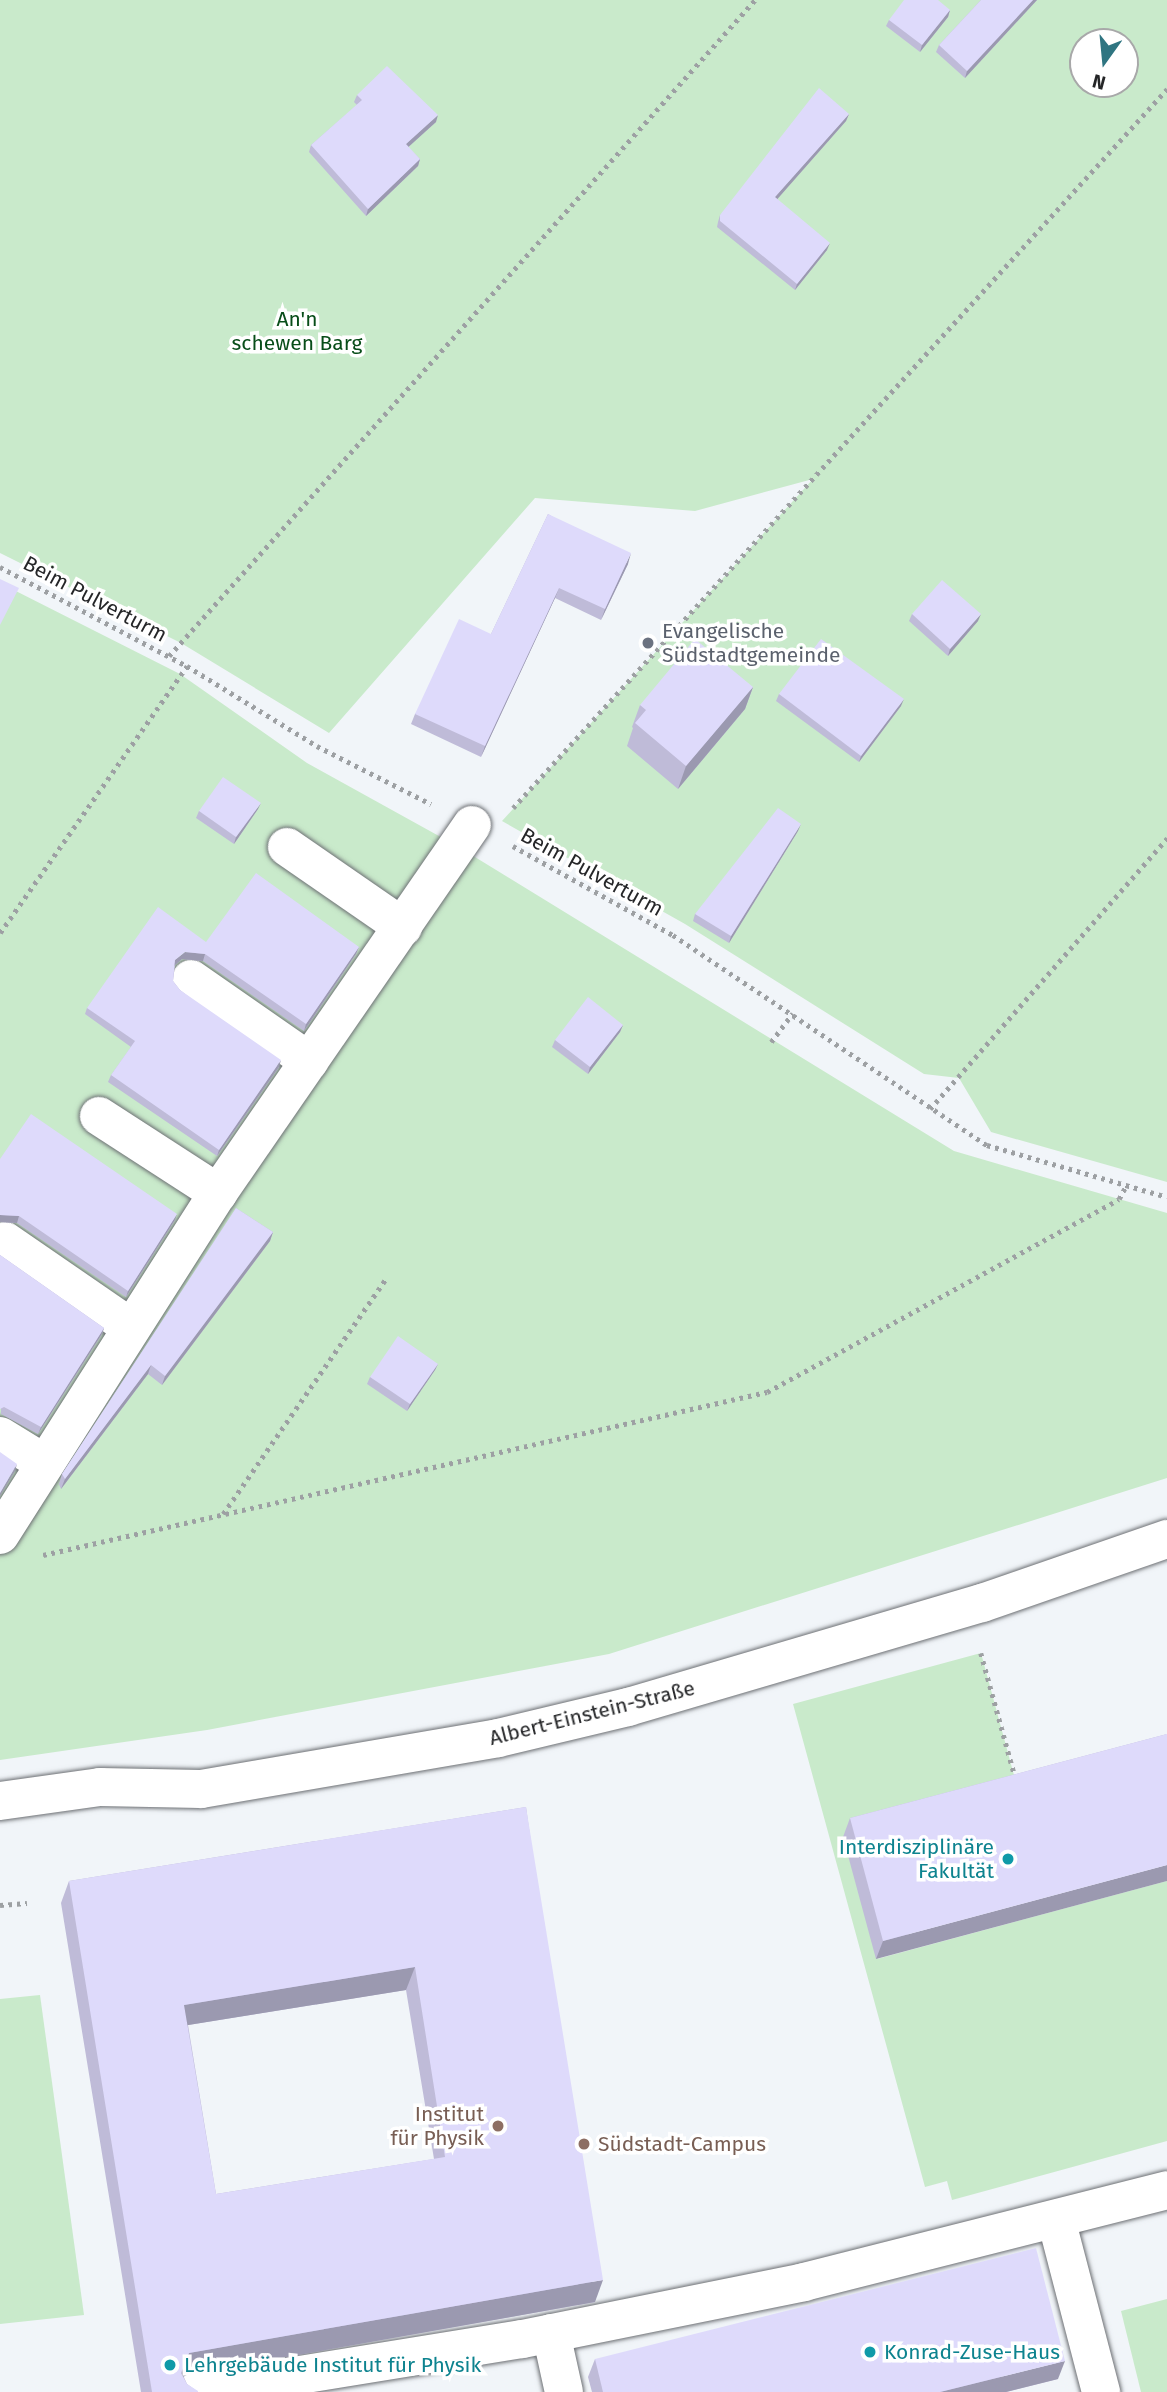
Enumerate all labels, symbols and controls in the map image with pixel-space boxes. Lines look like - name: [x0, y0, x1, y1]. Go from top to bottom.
- north arrow: [1069, 28, 1139, 98]
- text: N: [1090, 69, 1108, 95]
- park label: An'n schewen Barg: [232, 306, 362, 356]
- street label: Beim Pulverturm: [19, 551, 171, 647]
- place label: Evangelische Südstadtgemeinde: [662, 618, 840, 668]
- marker: Evangelische Südstadtgemeinde: [640, 635, 656, 651]
- street label: Beim Pulverturm: [516, 822, 668, 922]
- street label: Albert-Einstein-Straße: [487, 1675, 697, 1751]
- place label: Interdisziplinäre Fakultät: [839, 1834, 994, 1884]
- marker: Interdisziplinäre Fakultät: [1000, 1851, 1016, 1867]
- place label: Institut für Physik: [390, 2101, 484, 2151]
- marker: Institut für Physik: [490, 2118, 506, 2134]
- place label: Südstadt-Campus: [598, 2131, 766, 2157]
- marker: Südstadt-Campus: [576, 2136, 592, 2152]
- place label: Konrad-Zuse-Haus: [884, 2339, 1060, 2365]
- marker: Konrad-Zuse-Haus: [862, 2344, 878, 2360]
- place label: Lehrgebäude Institut für Physik: [184, 2352, 481, 2378]
- marker: Lehrgebäude Institut für Physik: [162, 2357, 178, 2373]

